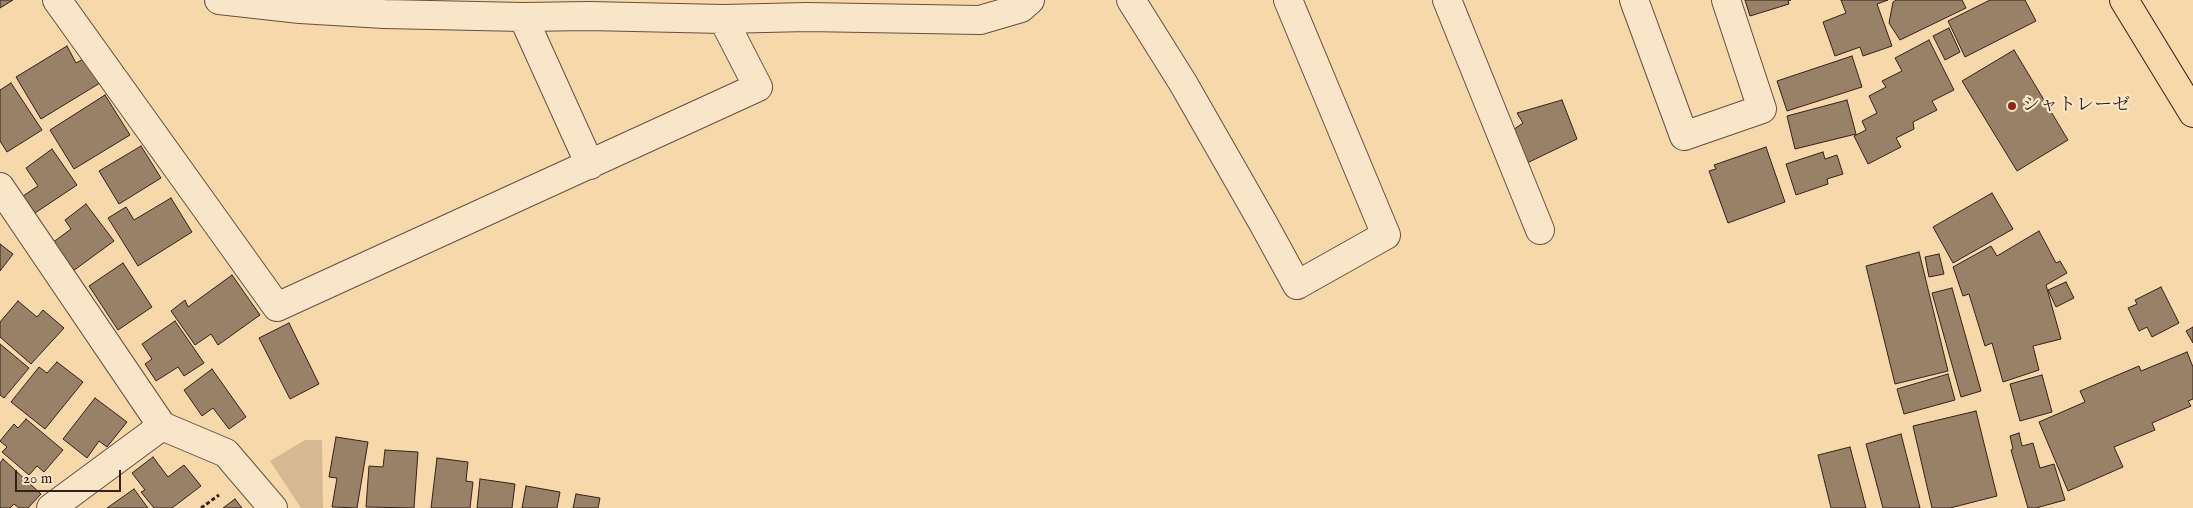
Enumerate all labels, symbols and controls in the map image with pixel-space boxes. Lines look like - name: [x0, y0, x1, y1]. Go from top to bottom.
- place label: シャトレーゼ: [2022, 95, 2130, 117]
- marker: シャトレーゼ: [2006, 100, 2018, 112]
- scale bar: [18, 460, 124, 492]
- text: 20 m: [23, 469, 52, 488]

